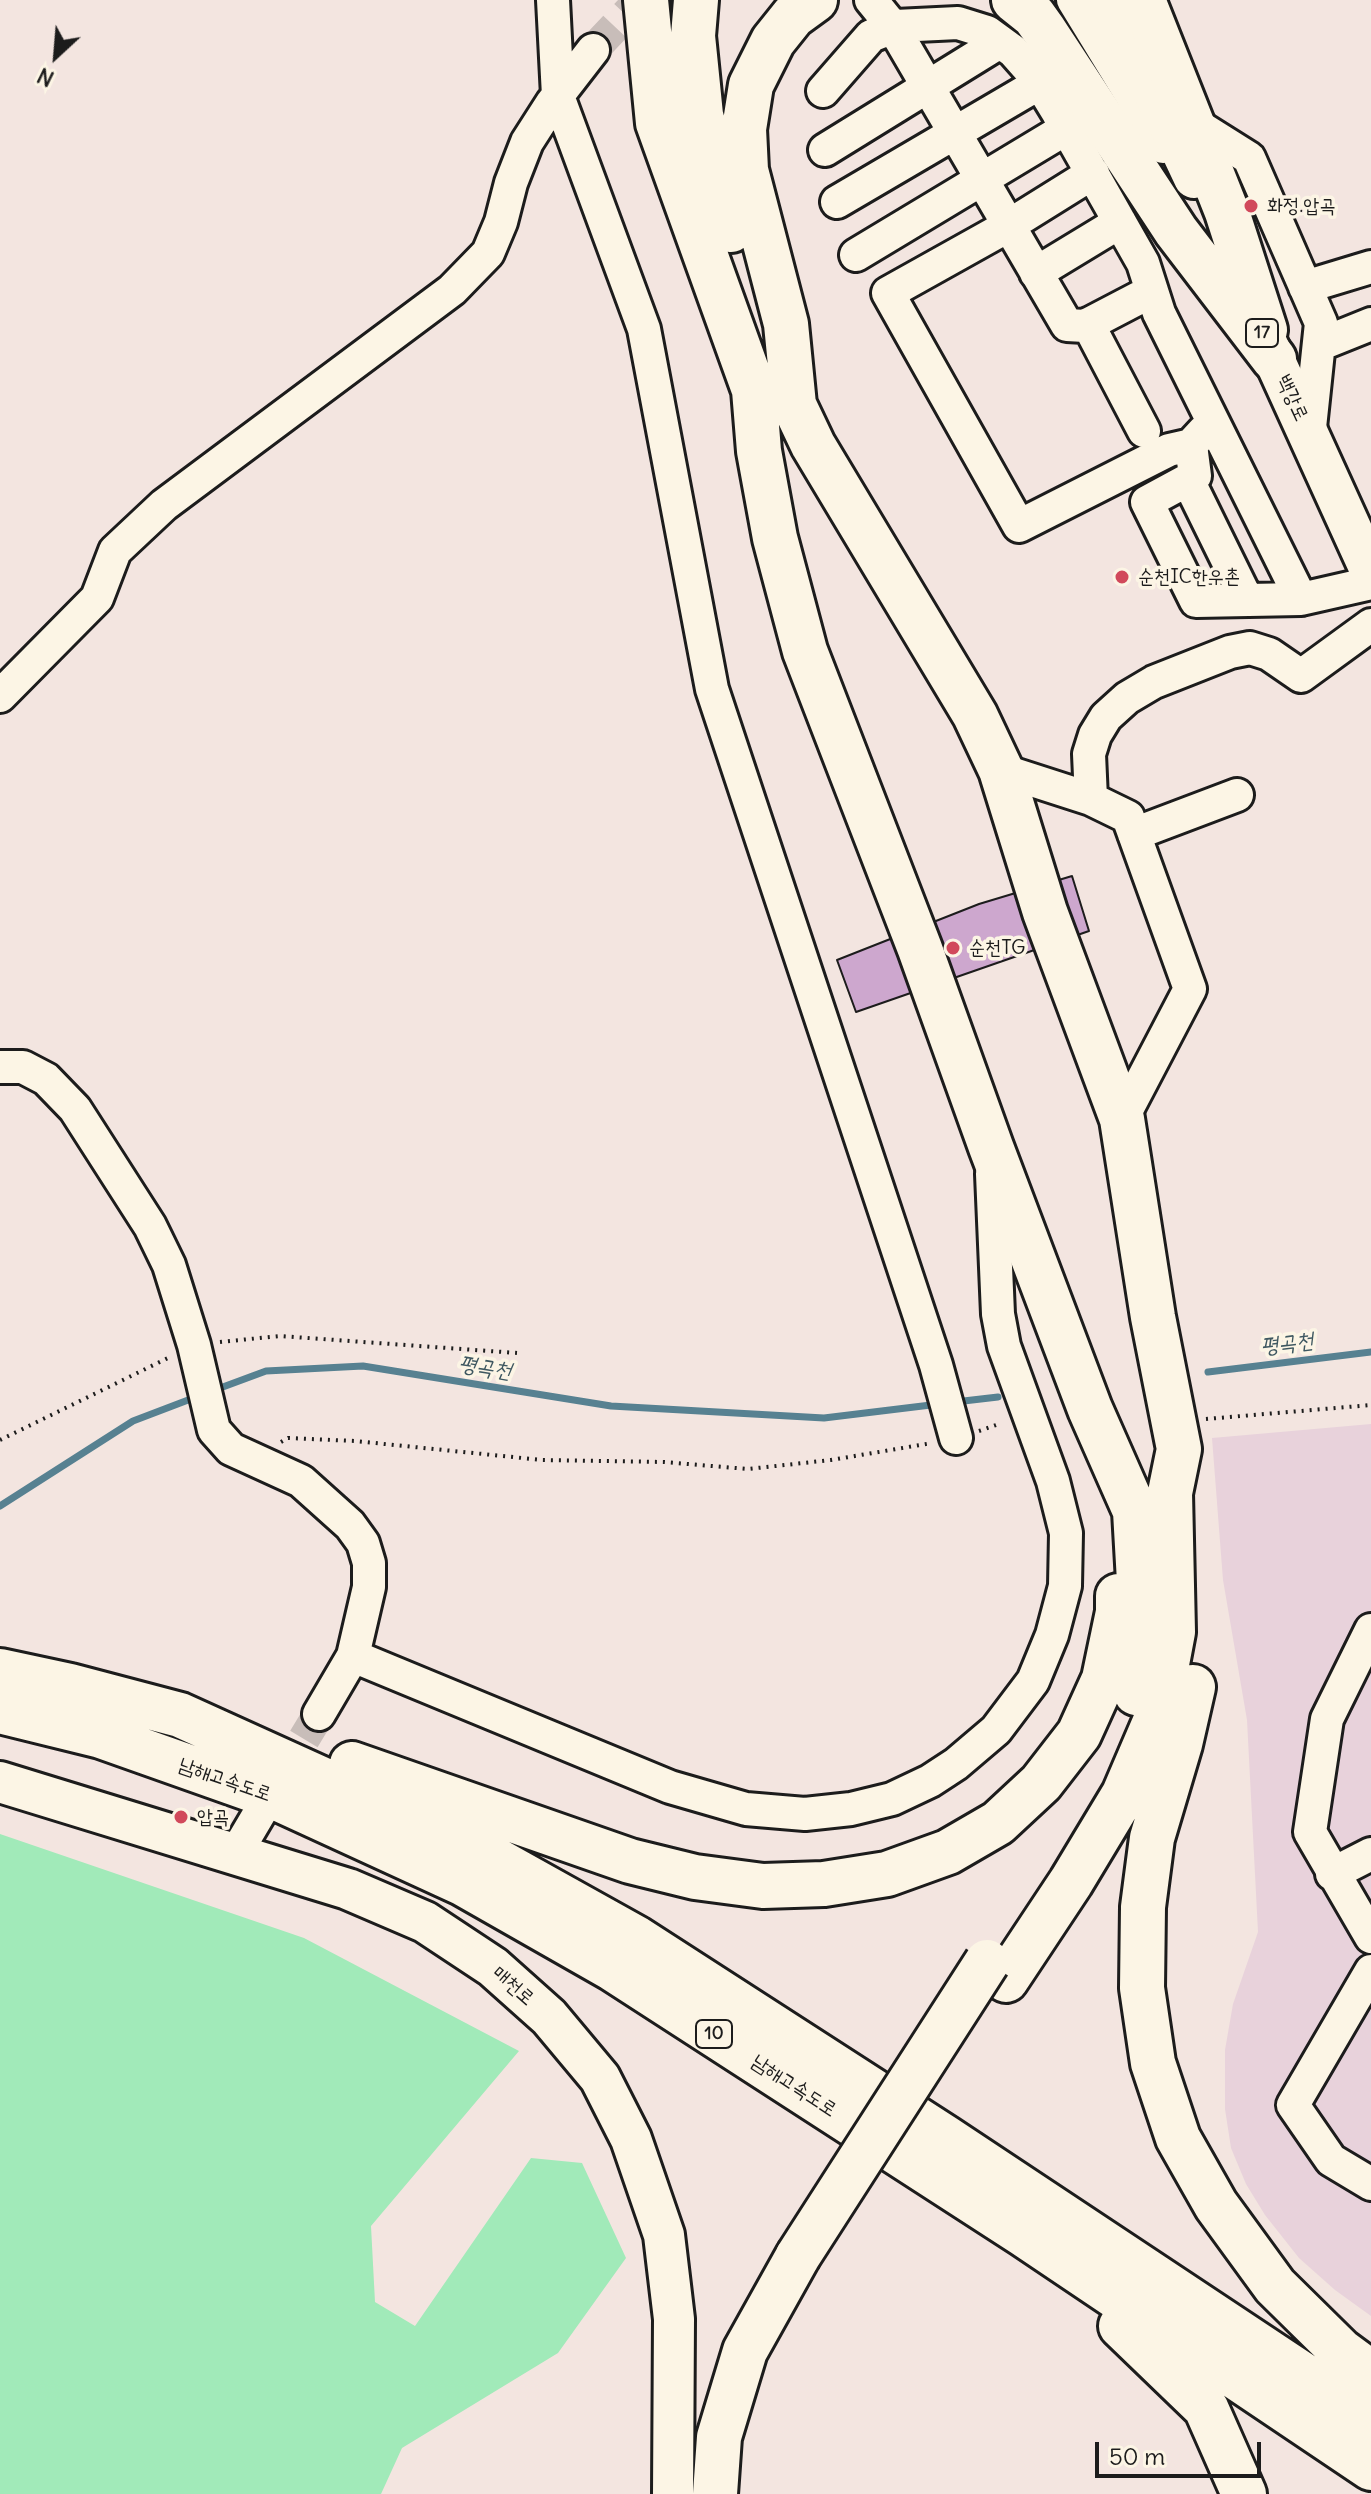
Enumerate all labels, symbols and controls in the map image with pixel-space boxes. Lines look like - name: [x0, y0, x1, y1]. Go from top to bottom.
- north arrow: [16, 16, 96, 96]
- text: N: [33, 62, 58, 93]
- place label: 화정.압곡: [1267, 194, 1336, 218]
- marker: 화정.압곡: [1242, 197, 1260, 215]
- road number: 17: [1246, 319, 1278, 347]
- street label: 백강로: [1271, 371, 1313, 425]
- place label: 순천IC한우촌: [1138, 565, 1240, 589]
- marker: 순천IC한우촌: [1113, 568, 1131, 586]
- place label: 순천TG: [969, 936, 1026, 960]
- marker: 순천TG: [944, 939, 962, 957]
- water label: 평곡천: [1259, 1328, 1315, 1360]
- water label: 평곡천: [457, 1351, 513, 1385]
- street label: 남해고속도로: [175, 1753, 275, 1807]
- place label: 압곡: [197, 1805, 229, 1829]
- marker: 압곡: [172, 1808, 190, 1826]
- street label: 매천로: [487, 1961, 539, 2011]
- road number: 10: [696, 2020, 732, 2048]
- street label: 남해고속도로: [747, 2050, 841, 2122]
- scale bar: [1099, 2426, 1265, 2476]
- text: 50 m: [1109, 2441, 1165, 2471]

